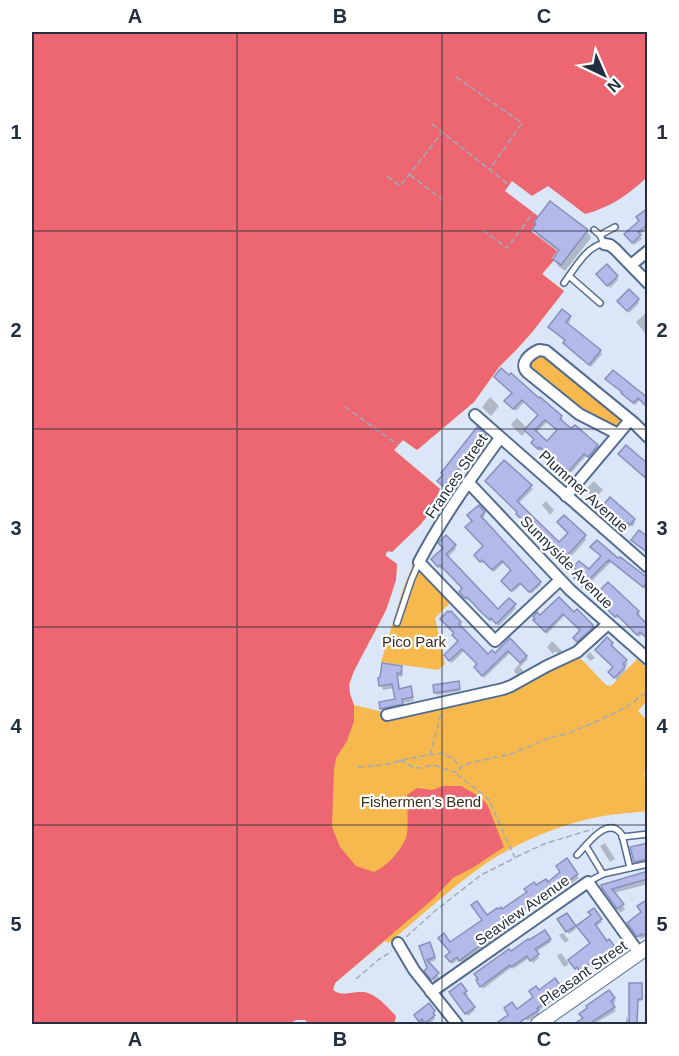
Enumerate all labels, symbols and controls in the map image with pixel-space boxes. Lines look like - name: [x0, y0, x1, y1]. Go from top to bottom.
- text: A: [128, 5, 142, 27]
- text: B: [333, 5, 347, 27]
- text: C: [537, 5, 551, 27]
- north arrow: [574, 45, 634, 105]
- text: N: [604, 75, 624, 96]
- text: 1: [10, 121, 22, 143]
- text: 1: [656, 121, 668, 143]
- text: 2: [10, 319, 22, 341]
- text: 2: [656, 319, 668, 341]
- street label: Frances Street: [421, 430, 491, 522]
- street label: Plummer Avenue: [536, 447, 632, 535]
- street label: Sunnyside Avenue: [517, 512, 617, 612]
- text: 3: [10, 517, 22, 539]
- text: 3: [656, 517, 668, 539]
- park label: Pico Park: [382, 633, 447, 650]
- text: 4: [10, 715, 22, 737]
- text: 4: [656, 715, 668, 737]
- park label: Fishermen's Bend: [361, 793, 481, 810]
- street label: Seaview Avenue: [472, 871, 572, 949]
- text: 5: [10, 913, 22, 935]
- text: 5: [656, 913, 668, 935]
- street label: Pleasant Street: [536, 936, 631, 1009]
- text: A: [128, 1028, 142, 1050]
- text: B: [333, 1028, 347, 1050]
- text: C: [537, 1028, 551, 1050]

